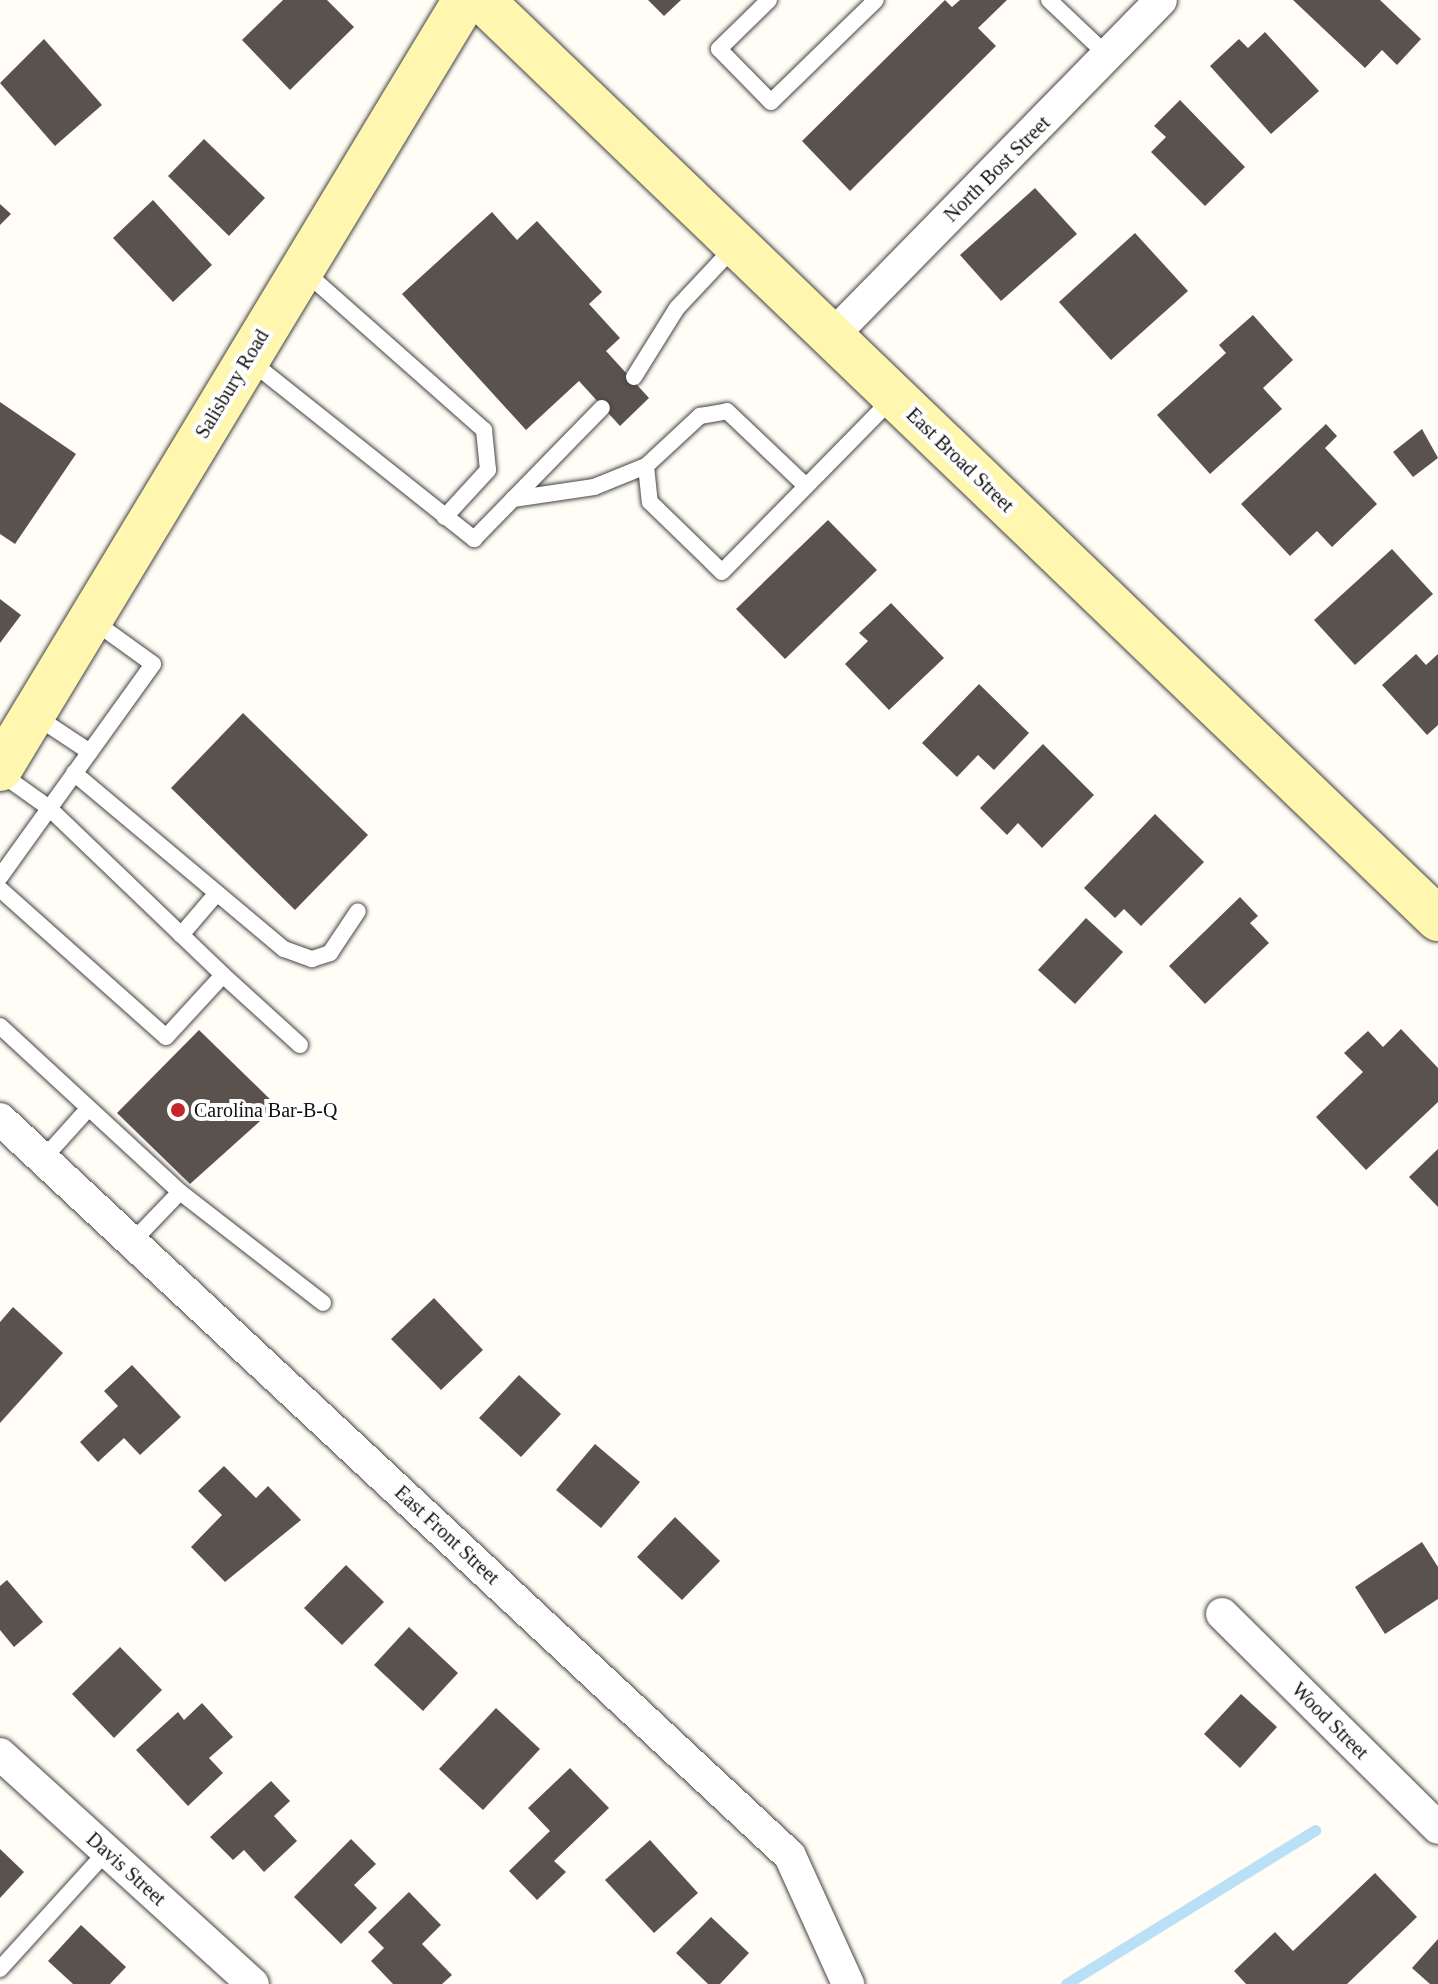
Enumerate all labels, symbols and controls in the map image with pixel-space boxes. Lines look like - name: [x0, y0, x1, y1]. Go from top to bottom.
- street label: North Bost Street: [939, 111, 1055, 227]
- street label: Salisbury Road: [190, 325, 274, 443]
- street label: East Broad Street: [901, 403, 1019, 517]
- place label: Carolina Bar-B-Q: [194, 1098, 337, 1122]
- marker: Carolina Bar-B-Q: [169, 1101, 187, 1119]
- street label: East Front Street: [390, 1480, 504, 1590]
- street label: Wood Street: [1287, 1678, 1373, 1764]
- street label: Davis Street: [81, 1827, 171, 1911]

